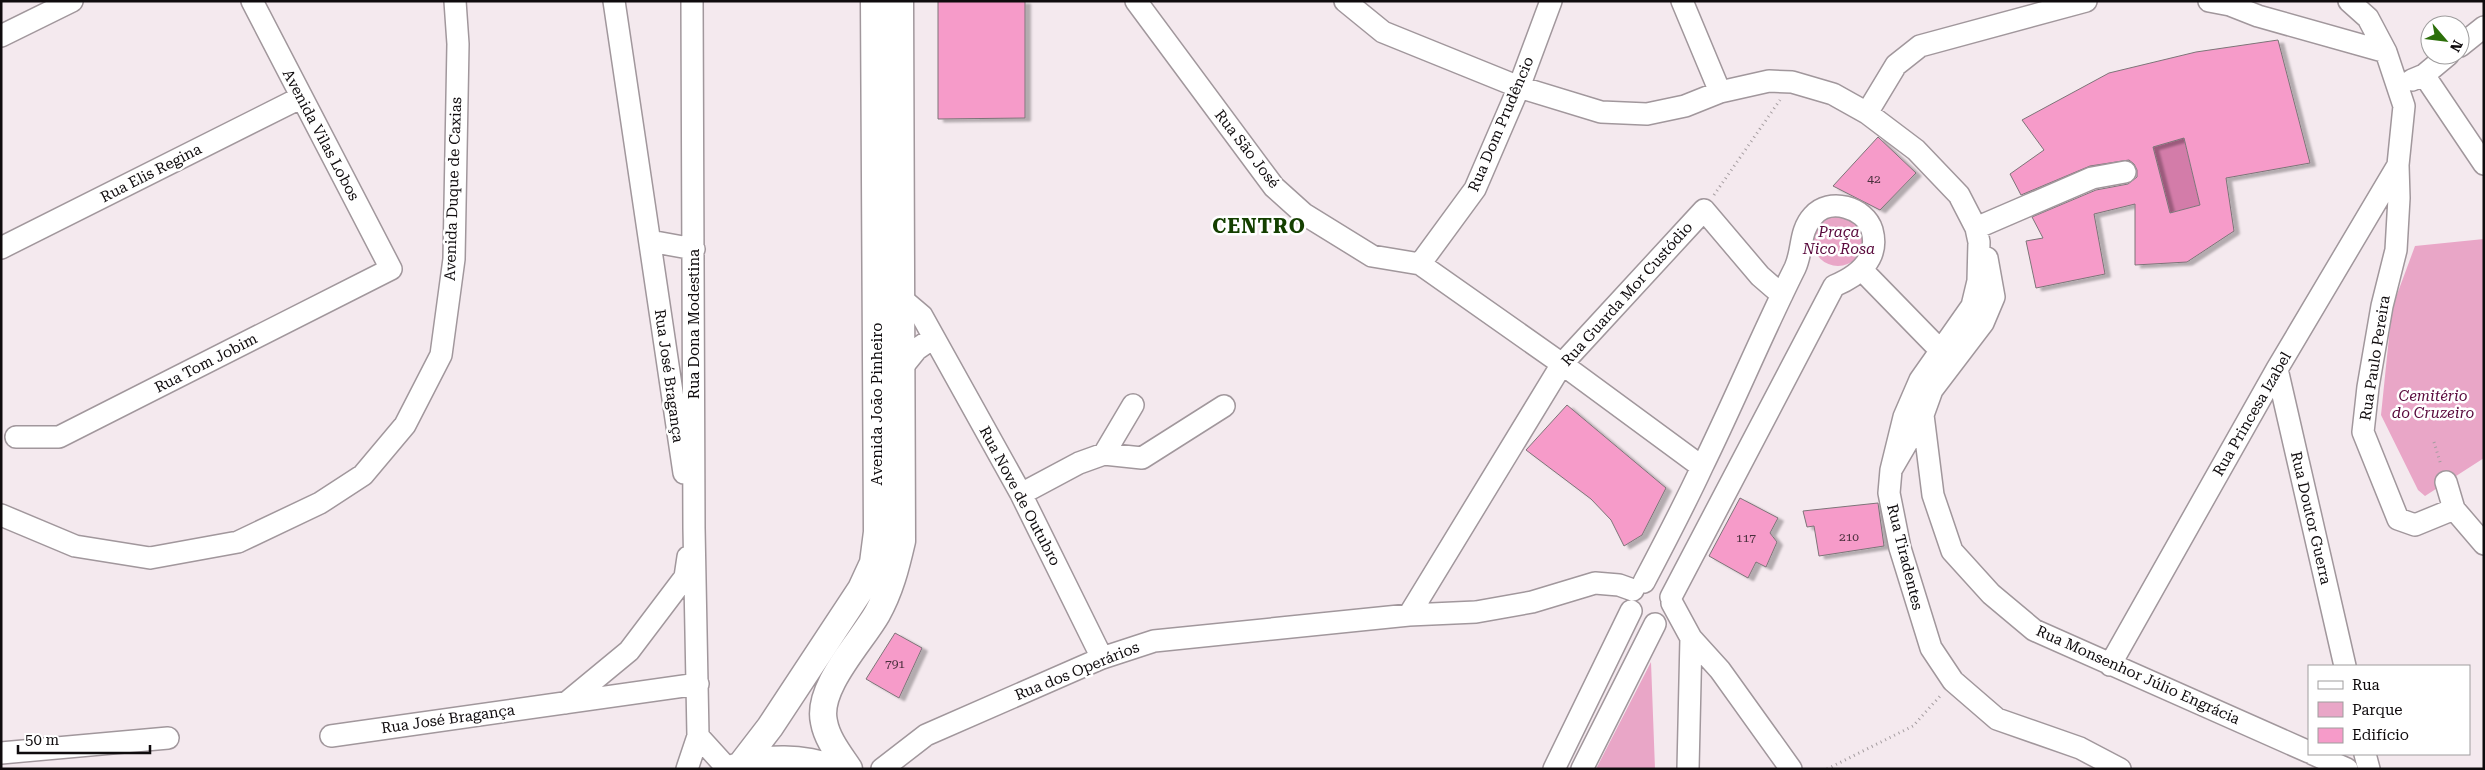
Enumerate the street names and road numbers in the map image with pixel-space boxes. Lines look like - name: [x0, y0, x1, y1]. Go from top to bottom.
- street label: Rua Dom Prudêncio: [1464, 54, 1538, 194]
- street label: Avenida Vilas Lobos: [279, 66, 363, 204]
- street label: Avenida Duque de Caxias: [441, 97, 465, 281]
- street label: Rua São José: [1211, 106, 1283, 192]
- street label: Rua Elis Regina: [97, 140, 205, 206]
- street label: Rua Guarda Mor Custódio: [1558, 218, 1696, 370]
- street label: Rua Dona Modestina: [685, 249, 703, 399]
- street label: Rua Paulo Pereira: [2356, 294, 2394, 422]
- street label: Rua José Bragança: [651, 308, 687, 444]
- street label: Avenida João Pinheiro: [868, 323, 886, 485]
- street label: Rua Tom Jobim: [152, 329, 261, 397]
- street label: Rua Princesa Izabel: [2209, 348, 2295, 479]
- street label: Rua Nove de Outubro: [976, 423, 1064, 569]
- street label: Rua Doutor Guerra: [2287, 450, 2335, 586]
- street label: Rua Tiradentes: [1883, 502, 1927, 612]
- street label: Rua Monsenhor Júlio Engrácia: [2033, 622, 2243, 728]
- street label: Rua dos Operários: [1012, 638, 1142, 704]
- street label: Rua José Bragança: [380, 701, 516, 737]

